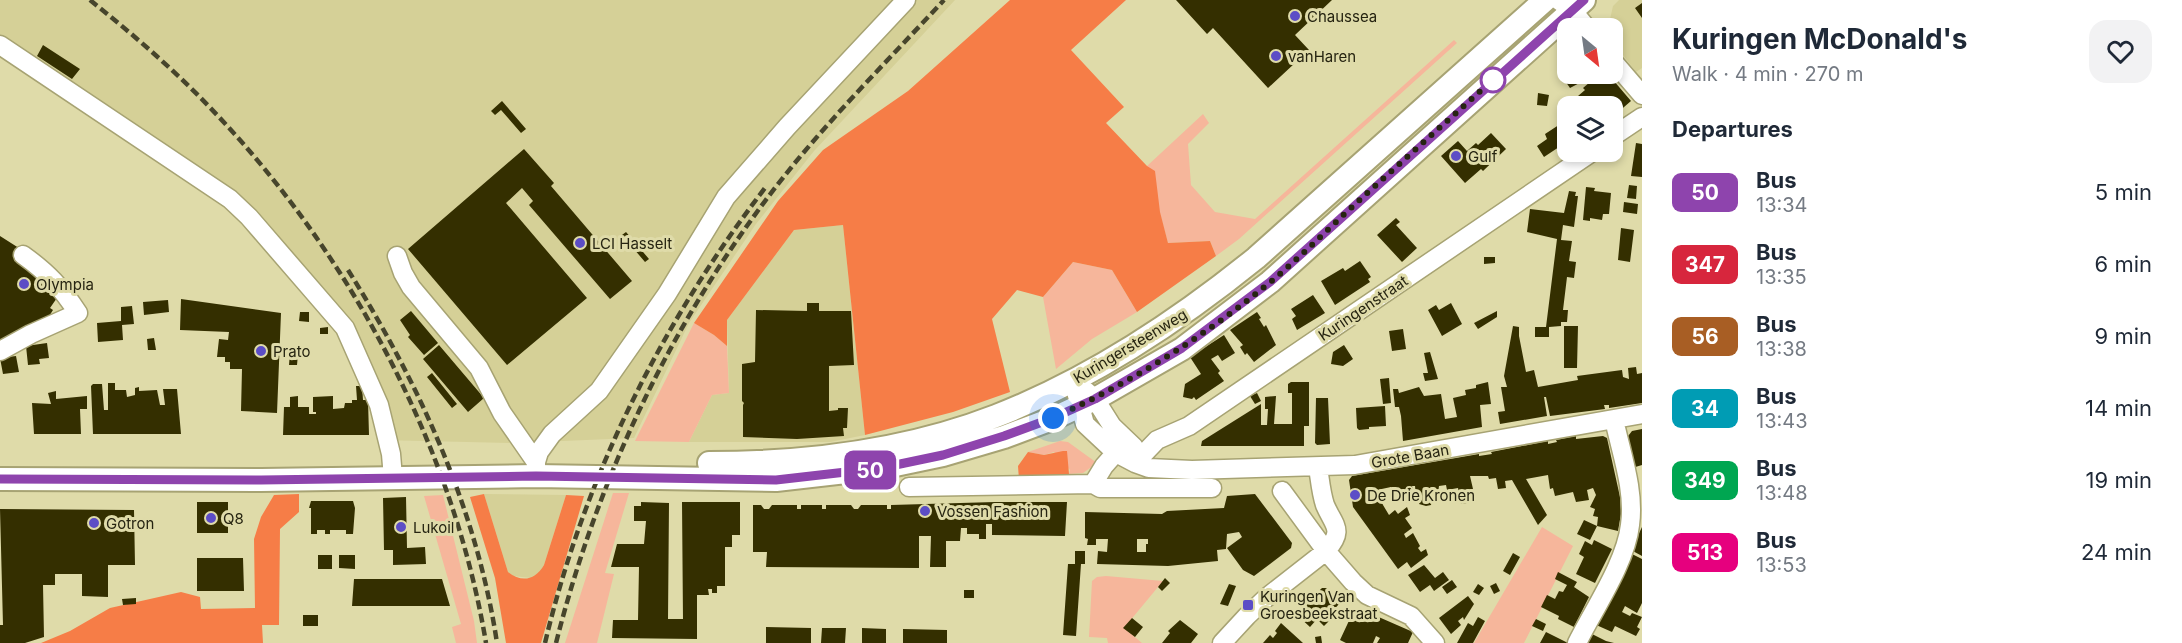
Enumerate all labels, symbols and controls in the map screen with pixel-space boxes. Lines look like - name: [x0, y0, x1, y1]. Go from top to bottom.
- place label: Chaussea: [1307, 7, 1377, 26]
- marker: Chaussea: [1288, 9, 1302, 23]
- north arrow: [1557, 18, 1623, 84]
- map controls: [1557, 18, 1623, 162]
- button: heart: [2089, 20, 2152, 83]
- text: Kuringen McDonald's: [1672, 22, 1968, 56]
- place label: vanHaren: [1288, 47, 1356, 66]
- marker: vanHaren: [1269, 49, 1283, 63]
- text: Walk · 4 min · 270 m: [1672, 62, 1863, 86]
- unlabelled marker: [1480, 67, 1506, 93]
- button: layers: [1557, 96, 1623, 162]
- text: Departures: [1672, 116, 1793, 142]
- place label: Gulf: [1468, 147, 1498, 166]
- marker: Gulf: [1449, 149, 1463, 163]
- text: Bus: [1756, 167, 1797, 193]
- text: 5 min: [2095, 179, 2152, 205]
- text: 50: [1691, 180, 1719, 205]
- text: 13:34: [1756, 193, 1808, 217]
- place label: LCI Hasselt: [592, 234, 672, 253]
- marker: LCI Hasselt: [573, 236, 587, 250]
- text: Bus: [1756, 239, 1797, 265]
- text: 6 min: [2095, 251, 2152, 277]
- text: 347: [1685, 252, 1725, 277]
- text: 13:35: [1756, 265, 1807, 289]
- street label: Kuringenstraat: [1315, 271, 1411, 345]
- place label: Olympia: [36, 275, 94, 294]
- marker: Olympia: [17, 277, 31, 291]
- street label: Kuringersteenweg: [1070, 305, 1190, 387]
- text: Bus: [1756, 311, 1797, 337]
- text: 9 min: [2095, 323, 2152, 349]
- text: 56: [1691, 324, 1719, 349]
- text: 13:38: [1756, 337, 1807, 361]
- place label: Prato: [273, 342, 310, 361]
- marker: Prato: [254, 344, 268, 358]
- text: Bus: [1756, 383, 1797, 409]
- text: 14 min: [2085, 395, 2152, 421]
- text: 34: [1691, 396, 1719, 421]
- your location: [1038, 403, 1068, 433]
- text: 13:43: [1756, 409, 1808, 433]
- street label: Grote Baan: [1370, 440, 1450, 472]
- line badge: 50: [843, 450, 897, 490]
- text: Bus: [1756, 455, 1797, 481]
- text: 50: [856, 458, 884, 483]
- text: 19 min: [2086, 467, 2152, 493]
- text: 349: [1684, 468, 1726, 493]
- text: 13:48: [1756, 481, 1808, 505]
- place label: De Drie Kronen: [1367, 486, 1475, 505]
- marker: De Drie Kronen: [1348, 488, 1362, 502]
- place label: Vossen Fashion: [937, 502, 1048, 521]
- marker: Vossen Fashion: [918, 504, 932, 518]
- place label: Q8: [223, 509, 244, 528]
- marker: Q8: [204, 511, 218, 525]
- place label: Gotron: [106, 514, 154, 533]
- marker: Gotron: [87, 516, 101, 530]
- place label: Lukoil: [413, 518, 455, 537]
- marker: Lukoil: [394, 520, 408, 534]
- text: Bus: [1756, 527, 1797, 553]
- text: 24 min: [2081, 539, 2152, 565]
- text: 513: [1687, 540, 1723, 565]
- text: 13:53: [1756, 553, 1807, 577]
- place label: Kuringen Van Groesbeekstraat: [1260, 587, 1377, 623]
- marker: Kuringen Van Groesbeekstraat: [1241, 598, 1255, 612]

